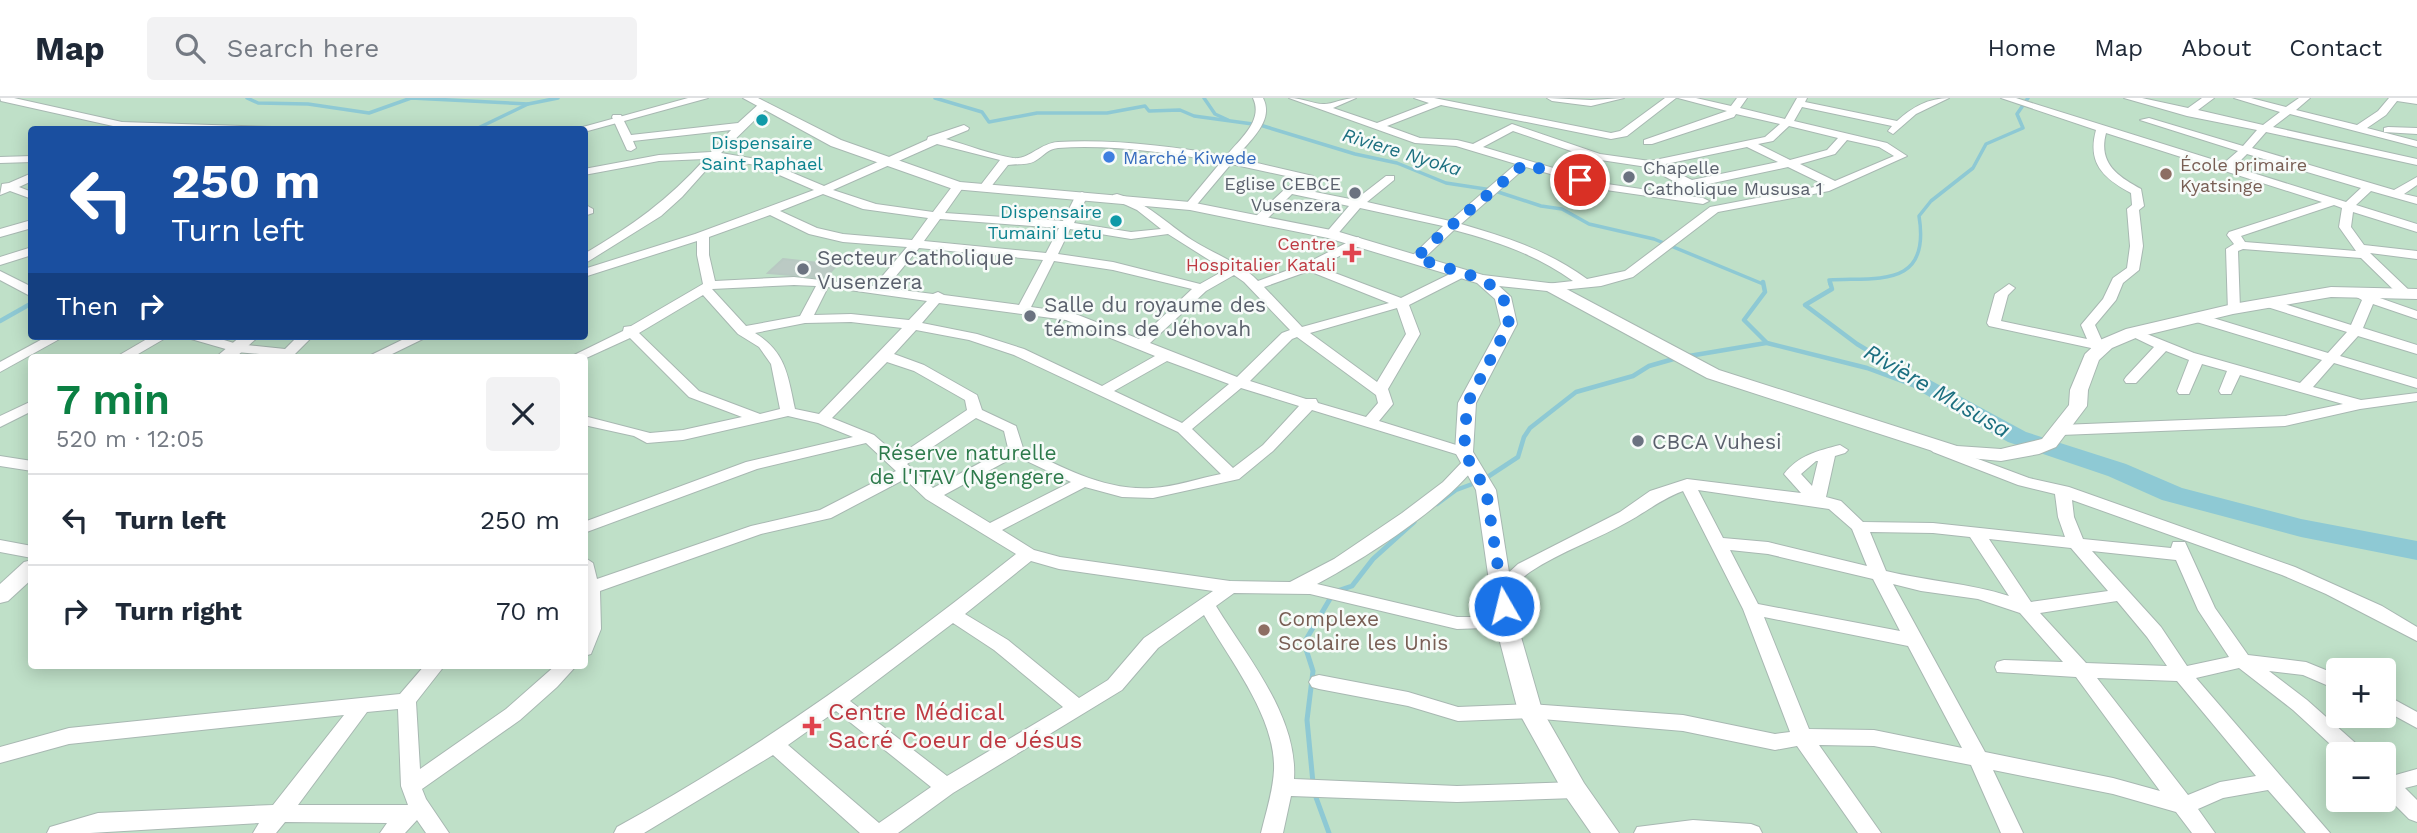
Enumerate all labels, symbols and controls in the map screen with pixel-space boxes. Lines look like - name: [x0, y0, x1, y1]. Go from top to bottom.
- search box: [147, 17, 637, 80]
- text: Map: [35, 29, 105, 68]
- icon: search: [171, 29, 209, 67]
- text: Search here: [227, 33, 379, 63]
- text: Home: [1988, 34, 2056, 62]
- text: Map: [2094, 34, 2143, 62]
- text: About: [2181, 34, 2251, 62]
- text: Contact: [2289, 34, 2382, 62]
- marker: Dispensaire Saint Raphael: [754, 112, 770, 128]
- water label: Riviere Nyoka: [1340, 123, 1464, 181]
- place label: Dispensaire Saint Raphael: [701, 132, 823, 174]
- place label: Marché Kiwede: [1123, 147, 1257, 168]
- marker: Marché Kiwede: [1101, 149, 1117, 165]
- pin: [1550, 150, 1610, 210]
- text: 250 m: [171, 152, 320, 210]
- icon: left: [56, 154, 147, 245]
- place label: École primaire Kyatsinge: [2180, 154, 2307, 196]
- place label: Chapelle Catholique Mususa 1: [1643, 157, 1823, 199]
- icon: arrive: [1561, 161, 1599, 199]
- marker: École primaire Kyatsinge: [2158, 166, 2174, 182]
- marker: Chapelle Catholique Mususa 1: [1621, 169, 1637, 185]
- place label: Eglise CEBCE Vusenzera: [1224, 173, 1341, 215]
- marker: Eglise CEBCE Vusenzera: [1347, 185, 1363, 201]
- place label: Dispensaire Tumaini Letu: [988, 201, 1102, 243]
- text: Turn left: [171, 211, 304, 249]
- marker: Dispensaire Tumaini Letu: [1108, 213, 1124, 229]
- place label: Centre Hospitalier Katali: [1186, 233, 1336, 275]
- marker: Centre Hospitalier Katali: [1342, 243, 1362, 263]
- place label: Secteur Catholique Vusenzera: [817, 245, 1014, 294]
- marker: Secteur Catholique Vusenzera: [795, 261, 811, 277]
- icon: right: [132, 287, 170, 325]
- text: Then: [56, 291, 118, 321]
- place label: Salle du royaume des témoins de Jéhovah: [1044, 292, 1266, 341]
- marker: Salle du royaume des témoins de Jéhovah: [1022, 308, 1038, 324]
- water label: Rivière Mususa: [1859, 338, 2015, 444]
- text: 7 min: [56, 375, 170, 424]
- button: close: [486, 377, 560, 451]
- text: 520 m · 12:05: [56, 426, 204, 453]
- place label: CBCA Vuhesi: [1652, 429, 1782, 454]
- marker: CBCA Vuhesi: [1630, 433, 1646, 449]
- park label: Réserve naturelle de l'ITAV (Ngengere: [869, 440, 1065, 489]
- icon: left: [56, 501, 94, 539]
- text: Turn left: [115, 505, 226, 535]
- text: 250 m: [480, 505, 560, 535]
- position arrow: [1467, 569, 1541, 643]
- icon: right: [56, 592, 94, 630]
- text: Turn right: [115, 596, 242, 626]
- text: 70 m: [496, 596, 560, 626]
- place label: Complexe Scolaire les Unis: [1278, 606, 1448, 655]
- marker: Complexe Scolaire les Unis: [1256, 622, 1272, 638]
- map controls: [2326, 658, 2396, 812]
- button: +: [2326, 658, 2396, 728]
- place label: Centre Médical Sacré Coeur de Jésus: [828, 698, 1082, 754]
- marker: Centre Médical Sacré Coeur de Jésus: [802, 716, 822, 736]
- button: −: [2326, 742, 2396, 812]

